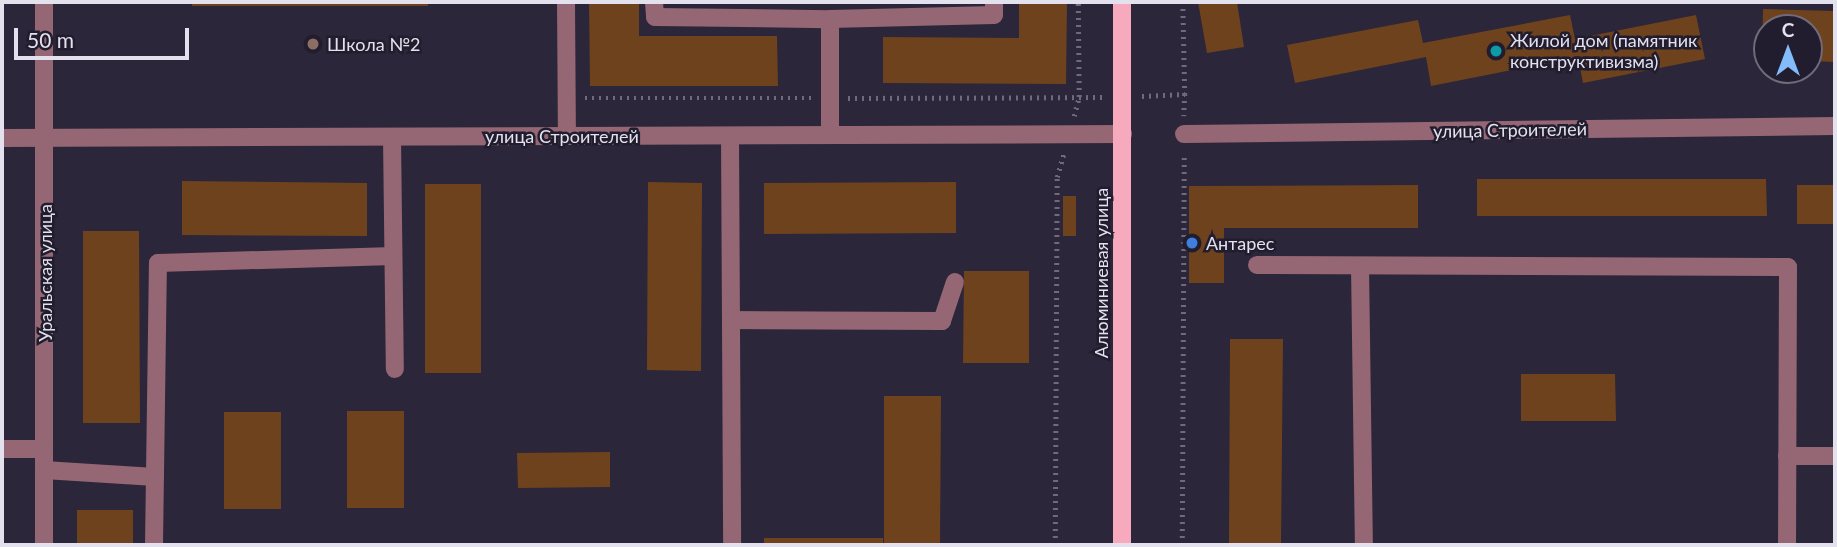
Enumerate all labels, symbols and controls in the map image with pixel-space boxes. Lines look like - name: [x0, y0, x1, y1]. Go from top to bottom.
- scale bar: [18, 14, 192, 58]
- north arrow: [1753, 14, 1823, 84]
- text: С: [1782, 18, 1794, 41]
- text: 50 m: [27, 27, 74, 52]
- place label: Жилой дом (памятник конструктивизма): [1510, 30, 1697, 72]
- place label: Школа №2: [327, 33, 420, 55]
- marker: Школа №2: [305, 36, 321, 52]
- marker: Жилой дом (памятник конструктивизма): [1488, 43, 1504, 59]
- street label: улица Строителей: [1433, 118, 1587, 142]
- street label: улица Строителей: [485, 125, 639, 147]
- street label: Алюминиевая улица: [1090, 188, 1112, 358]
- street label: Уральская улица: [34, 204, 56, 342]
- place label: Антарес: [1206, 232, 1274, 254]
- marker: Антарес: [1184, 235, 1200, 251]

